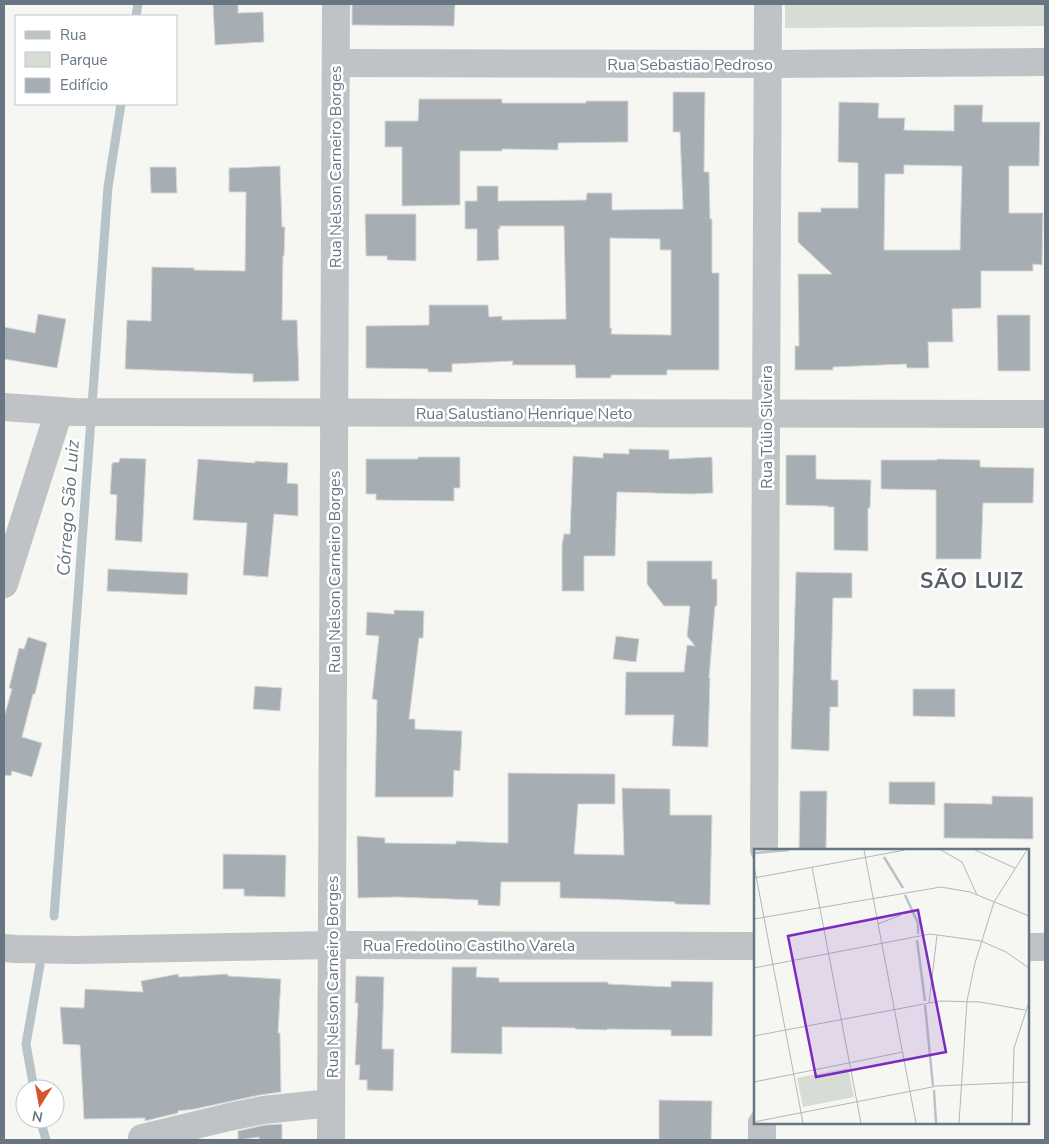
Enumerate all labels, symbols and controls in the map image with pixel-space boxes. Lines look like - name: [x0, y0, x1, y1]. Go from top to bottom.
- legend: [15, 15, 178, 105]
- text: Rua: [60, 25, 86, 45]
- text: Parque: [60, 50, 108, 70]
- street label: Rua Sebastião Pedroso: [607, 54, 773, 76]
- street label: Rua Nelson Carneiro Borges: [325, 66, 347, 268]
- text: Edifício: [60, 75, 108, 95]
- street label: Rua Túlio Silveira: [756, 365, 778, 489]
- street label: Rua Salustiano Henrique Neto: [416, 403, 632, 425]
- water label: Córrego São Luiz: [51, 438, 85, 577]
- street label: Rua Nelson Carneiro Borges: [324, 471, 346, 673]
- district label: SÃO LUIZ: [920, 567, 1024, 595]
- inset map: [754, 849, 1029, 1124]
- street label: Rua Nelson Carneiro Borges: [322, 876, 344, 1078]
- street label: Rua Fredolino Castilho Varela: [363, 935, 575, 957]
- north arrow: [15, 1079, 65, 1129]
- text: N: [31, 1106, 45, 1127]

